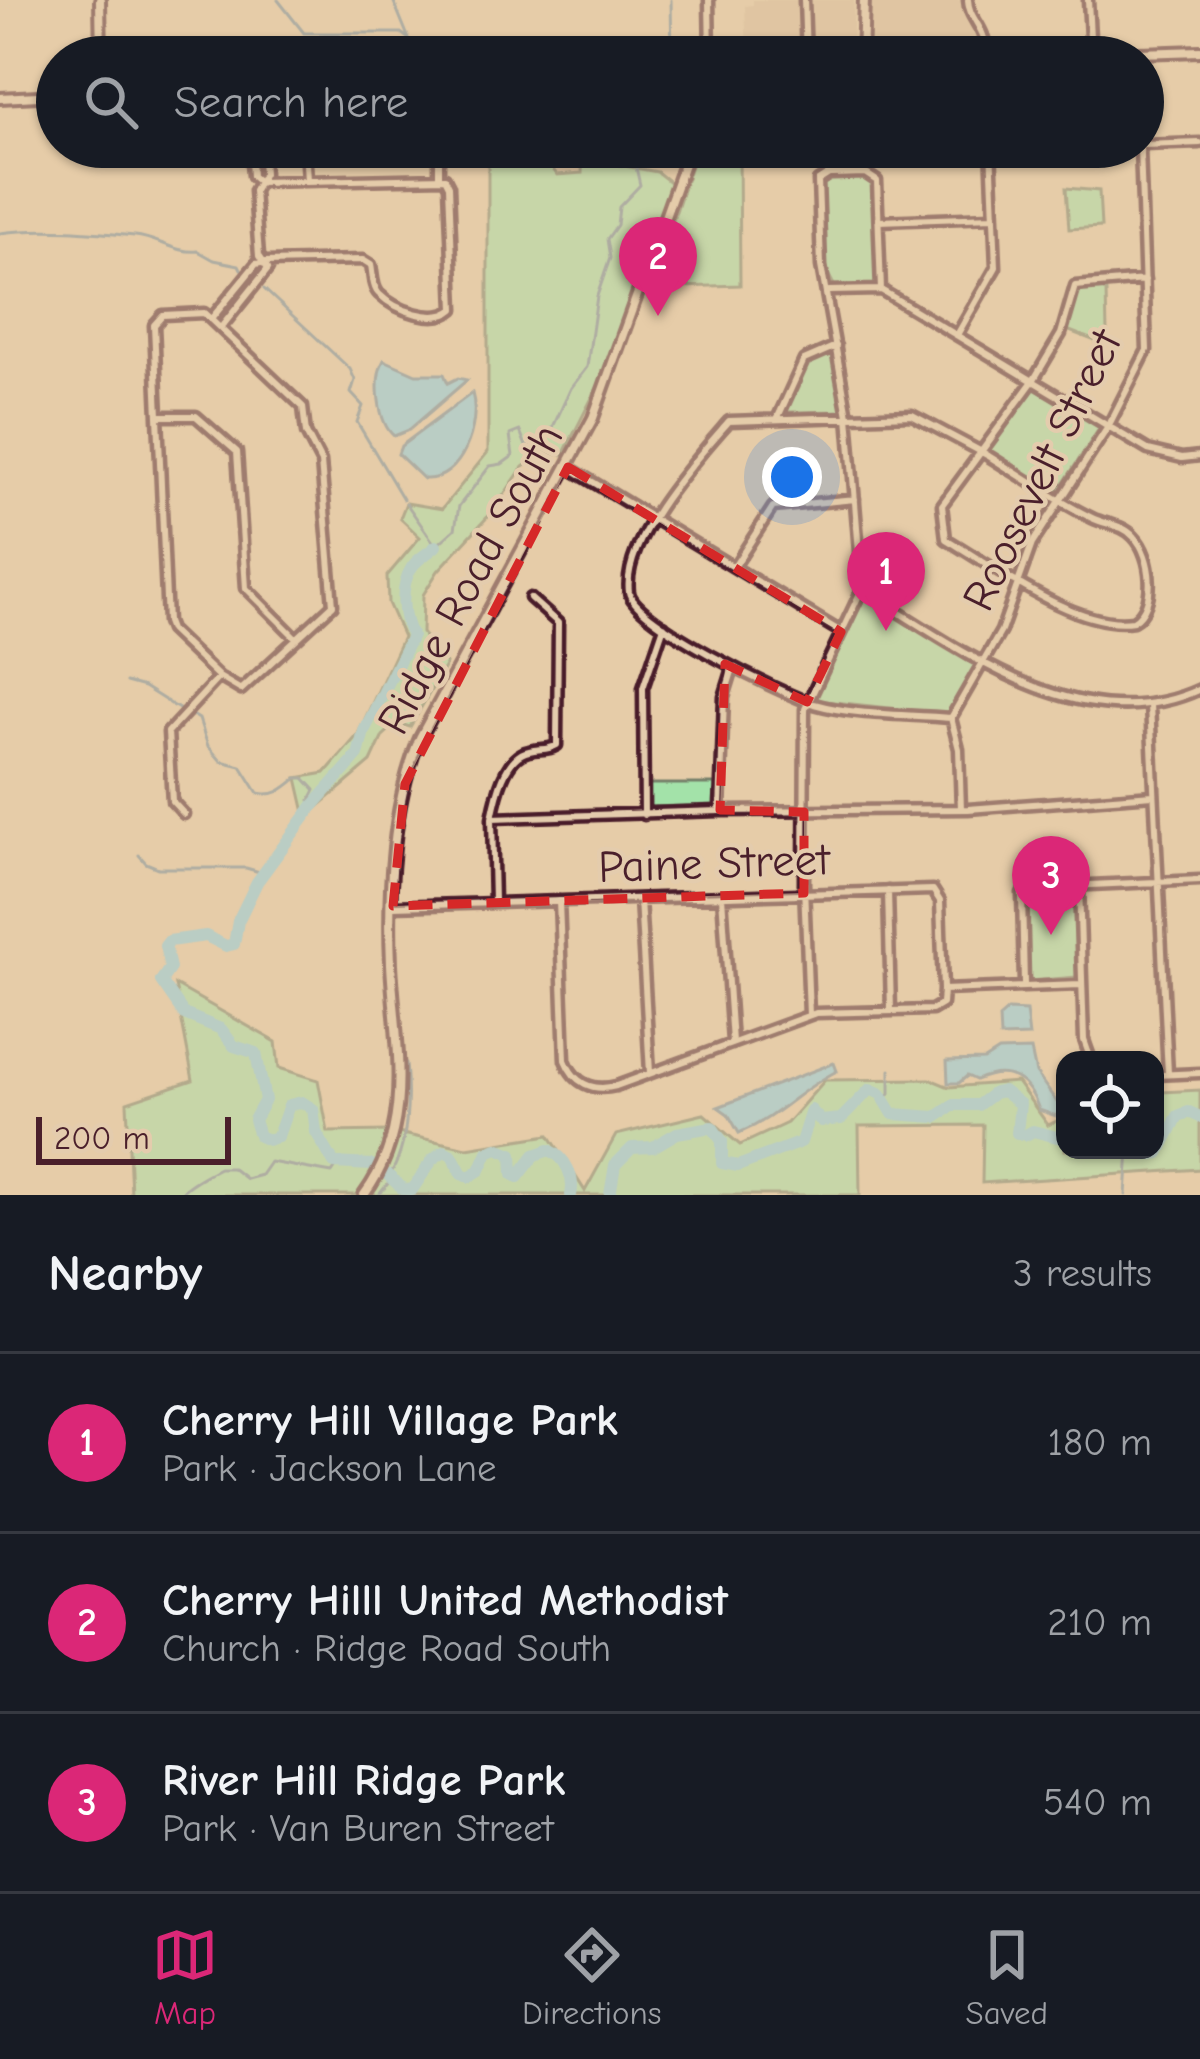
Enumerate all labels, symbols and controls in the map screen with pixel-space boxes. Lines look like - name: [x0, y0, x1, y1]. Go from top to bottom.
- search box: [36, 36, 1164, 168]
- icon: search: [78, 69, 144, 135]
- text: Search here: [174, 76, 408, 128]
- pin: 2: [619, 217, 697, 316]
- street label: Roosevelt Street: [952, 320, 1133, 619]
- street label: Ridge Road South: [366, 415, 574, 743]
- your location: [762, 447, 822, 507]
- pin: 1: [847, 532, 925, 631]
- street label: Paine Street: [597, 833, 832, 893]
- pin: 3: [1012, 836, 1090, 935]
- map controls: [1056, 1051, 1164, 1159]
- button: locate: [1056, 1051, 1164, 1159]
- scale bar: [36, 1111, 231, 1164]
- text: 200 m: [54, 1119, 150, 1157]
- text: Nearby: [48, 1244, 202, 1303]
- text: 3 results: [1013, 1251, 1152, 1296]
- text: Cherry Hill Village Park: [162, 1394, 618, 1446]
- text: 1: [79, 1420, 95, 1465]
- text: 180 m: [1047, 1420, 1152, 1465]
- text: Park · Jackson Lane: [162, 1446, 497, 1491]
- text: Cherry Hilll United Methodist: [162, 1574, 728, 1626]
- text: 2: [77, 1600, 97, 1645]
- text: 210 m: [1047, 1600, 1152, 1645]
- text: Church · Ridge Road South: [162, 1626, 611, 1671]
- text: River Hill Ridge Park: [162, 1754, 565, 1806]
- text: 3: [77, 1780, 97, 1825]
- text: 540 m: [1043, 1780, 1152, 1825]
- text: Park · Van Buren Street: [162, 1806, 554, 1851]
- tab: Map: [152, 1922, 218, 2032]
- tab: Directions: [522, 1922, 662, 2032]
- tab: Saved: [966, 1922, 1048, 2032]

